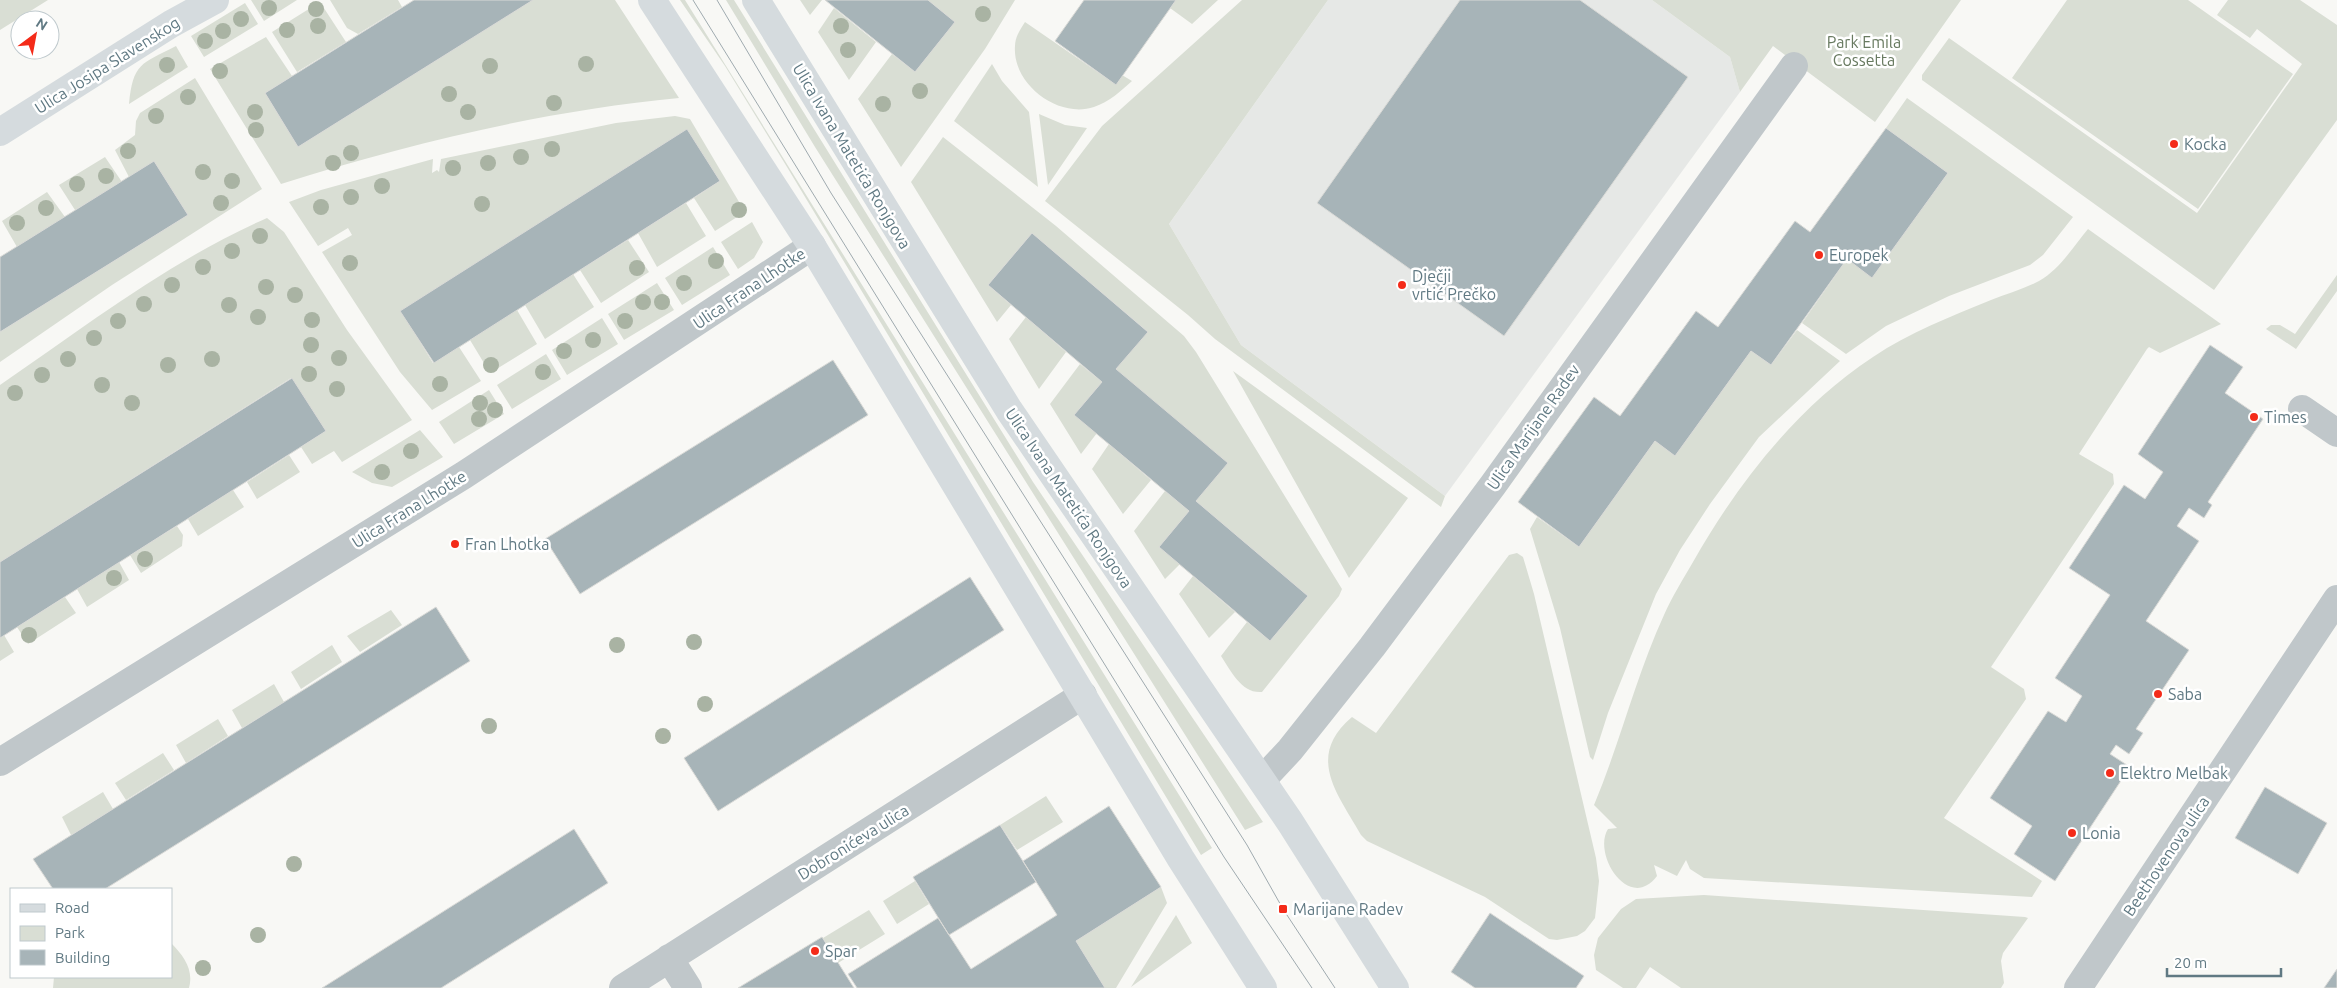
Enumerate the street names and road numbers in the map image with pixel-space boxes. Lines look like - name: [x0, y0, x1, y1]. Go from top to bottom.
- street label: Ulica Josipa Slavenskog: [31, 13, 183, 117]
- street label: Ulica Ivana Matetića Ronjgova: [789, 60, 915, 252]
- street label: Ulica Frana Lhotke: [690, 244, 808, 332]
- street label: Ulica Marijane Radev: [1483, 361, 1583, 493]
- street label: Ulica Ivana Matetića Ronjgova: [1002, 405, 1136, 591]
- street label: Ulica Frana Lhotke: [349, 467, 469, 551]
- street label: Beethovenova ulica: [2119, 793, 2213, 919]
- street label: Dobronićeva ulica: [794, 801, 912, 883]

